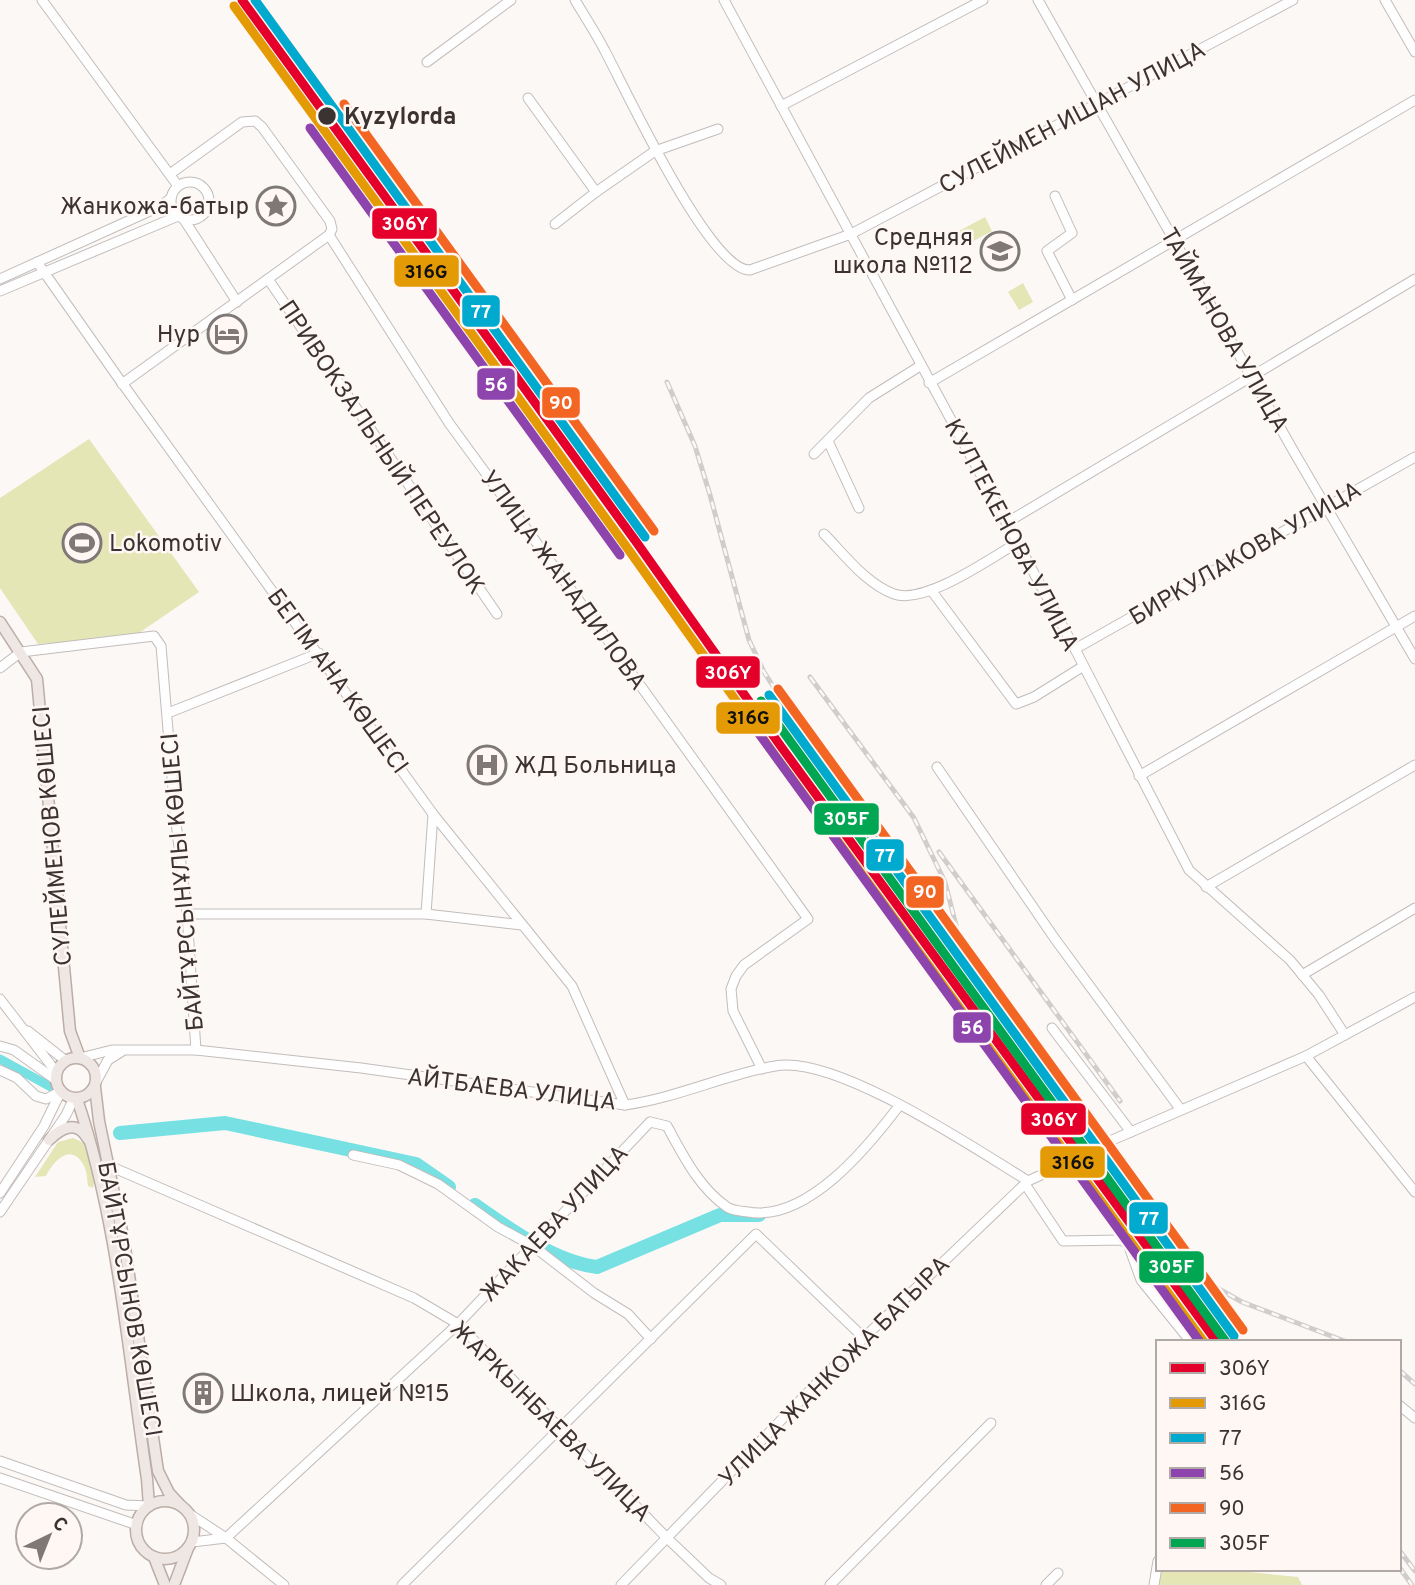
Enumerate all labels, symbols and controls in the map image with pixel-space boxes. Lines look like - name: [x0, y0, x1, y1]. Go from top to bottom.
- street label: СУЛЕЙМЕН ИШАН УЛИЦА: [934, 34, 1211, 202]
- place label: Kyzylorda: [344, 103, 456, 133]
- marker: Kyzylorda: [316, 105, 338, 127]
- place icon: Жанкожа-батыр: [255, 185, 297, 227]
- place label: Жанкожа-батыр: [60, 193, 249, 223]
- line badge: 306Y: [371, 207, 438, 240]
- text: 306Y: [381, 213, 429, 237]
- street label: ТАЙМАНОВА УЛИЦА: [1152, 222, 1296, 439]
- place label: Средняя школа №112: [833, 224, 973, 282]
- school or university icon: Средняя школа №112: [979, 230, 1021, 272]
- line badge: 316G: [393, 254, 460, 288]
- text: 316G: [404, 261, 448, 285]
- street label: ПРИВОКЗАЛЬНЫЙ ПЕРЕУЛОК: [270, 294, 492, 601]
- line badge: 77: [461, 294, 501, 328]
- text: 77: [471, 301, 491, 325]
- hotel icon: Нур: [206, 313, 248, 355]
- place label: Нур: [157, 321, 200, 351]
- line badge: 56: [476, 367, 516, 401]
- text: 56: [484, 374, 508, 398]
- line badge: 90: [541, 386, 581, 419]
- text: 90: [549, 392, 573, 416]
- street label: КУЛТЕКЕНОВА УЛИЦА: [936, 414, 1084, 657]
- street label: УЛИЦА ЖАНАДИЛОВА: [473, 465, 652, 697]
- street label: БИРКУЛАКОВА УЛИЦА: [1125, 476, 1367, 634]
- sports icon: Lokomotiv: [61, 522, 103, 564]
- place label: Lokomotiv: [109, 530, 222, 560]
- street label: БЕГІМ АНА КӨШЕСІ: [259, 584, 414, 781]
- line badge: 306Y: [695, 655, 761, 689]
- text: 306Y: [704, 662, 752, 686]
- line badge: 316G: [715, 701, 781, 735]
- street label: СҮЛЕЙМЕНОВ КӨШЕСІ: [26, 705, 80, 967]
- text: 316G: [726, 707, 770, 731]
- street label: БАЙТҰРСЫНҰЛЫ КӨШЕСІ: [154, 731, 212, 1032]
- hospital icon: ЖД Больница: [466, 744, 508, 786]
- place label: ЖД Больница: [514, 752, 676, 782]
- line badge: 305F: [813, 802, 880, 836]
- text: 305F: [823, 808, 869, 832]
- line badge: 77: [865, 838, 905, 872]
- text: 77: [875, 845, 895, 869]
- line badge: 90: [905, 875, 945, 909]
- text: 90: [913, 881, 937, 905]
- line badge: 56: [952, 1011, 992, 1044]
- text: 56: [960, 1017, 984, 1041]
- street label: АЙТБАЕВА УЛИЦА: [405, 1061, 618, 1119]
- line badge: 306Y: [1020, 1102, 1087, 1136]
- text: 306Y: [1030, 1109, 1078, 1133]
- street label: ЖАКАЕВА УЛИЦА: [475, 1140, 636, 1309]
- line badge: 316G: [1039, 1145, 1106, 1179]
- text: 316G: [1051, 1152, 1095, 1176]
- street label: БАЙТҰРСЫНОВ КӨШЕСІ: [89, 1159, 169, 1439]
- line badge: 77: [1128, 1201, 1169, 1235]
- text: 77: [1139, 1208, 1159, 1232]
- line badge: 305F: [1138, 1250, 1205, 1284]
- street label: УЛИЦА ЖАНКОЖА БАТЫРА: [714, 1251, 957, 1494]
- text: 305F: [1148, 1256, 1194, 1280]
- street label: ЖАРКЫНБАЕВА УЛИЦА: [443, 1315, 657, 1529]
- legend: [1156, 1340, 1401, 1571]
- text: 306Y: [1219, 1356, 1270, 1383]
- building icon: Школа, лицей №15: [182, 1372, 224, 1414]
- place label: Школа, лицей №15: [230, 1380, 450, 1410]
- text: 316G: [1219, 1391, 1266, 1418]
- text: 77: [1219, 1426, 1242, 1453]
- text: 56: [1219, 1461, 1245, 1488]
- text: 90: [1219, 1496, 1245, 1523]
- north arrow: [14, 1501, 84, 1571]
- text: С: [47, 1512, 72, 1538]
- text: 305F: [1219, 1531, 1270, 1558]

